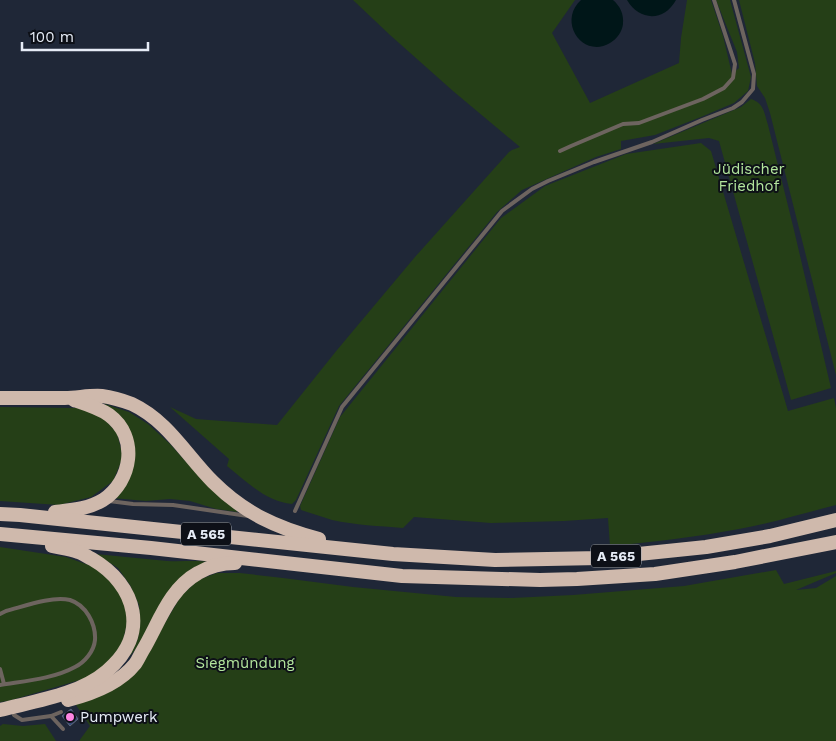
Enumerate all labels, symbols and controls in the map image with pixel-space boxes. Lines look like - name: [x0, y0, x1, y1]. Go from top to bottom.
- scale bar: [22, 20, 149, 52]
- text: 100 m: [30, 28, 74, 46]
- park label: Jüdischer Friedhof: [713, 160, 785, 195]
- road number: A 565: [181, 522, 231, 546]
- road number: A 565: [591, 544, 641, 568]
- park label: Siegmündung: [196, 654, 294, 672]
- place label: Pumpwerk: [80, 708, 158, 726]
- marker: Pumpwerk: [64, 711, 76, 723]

